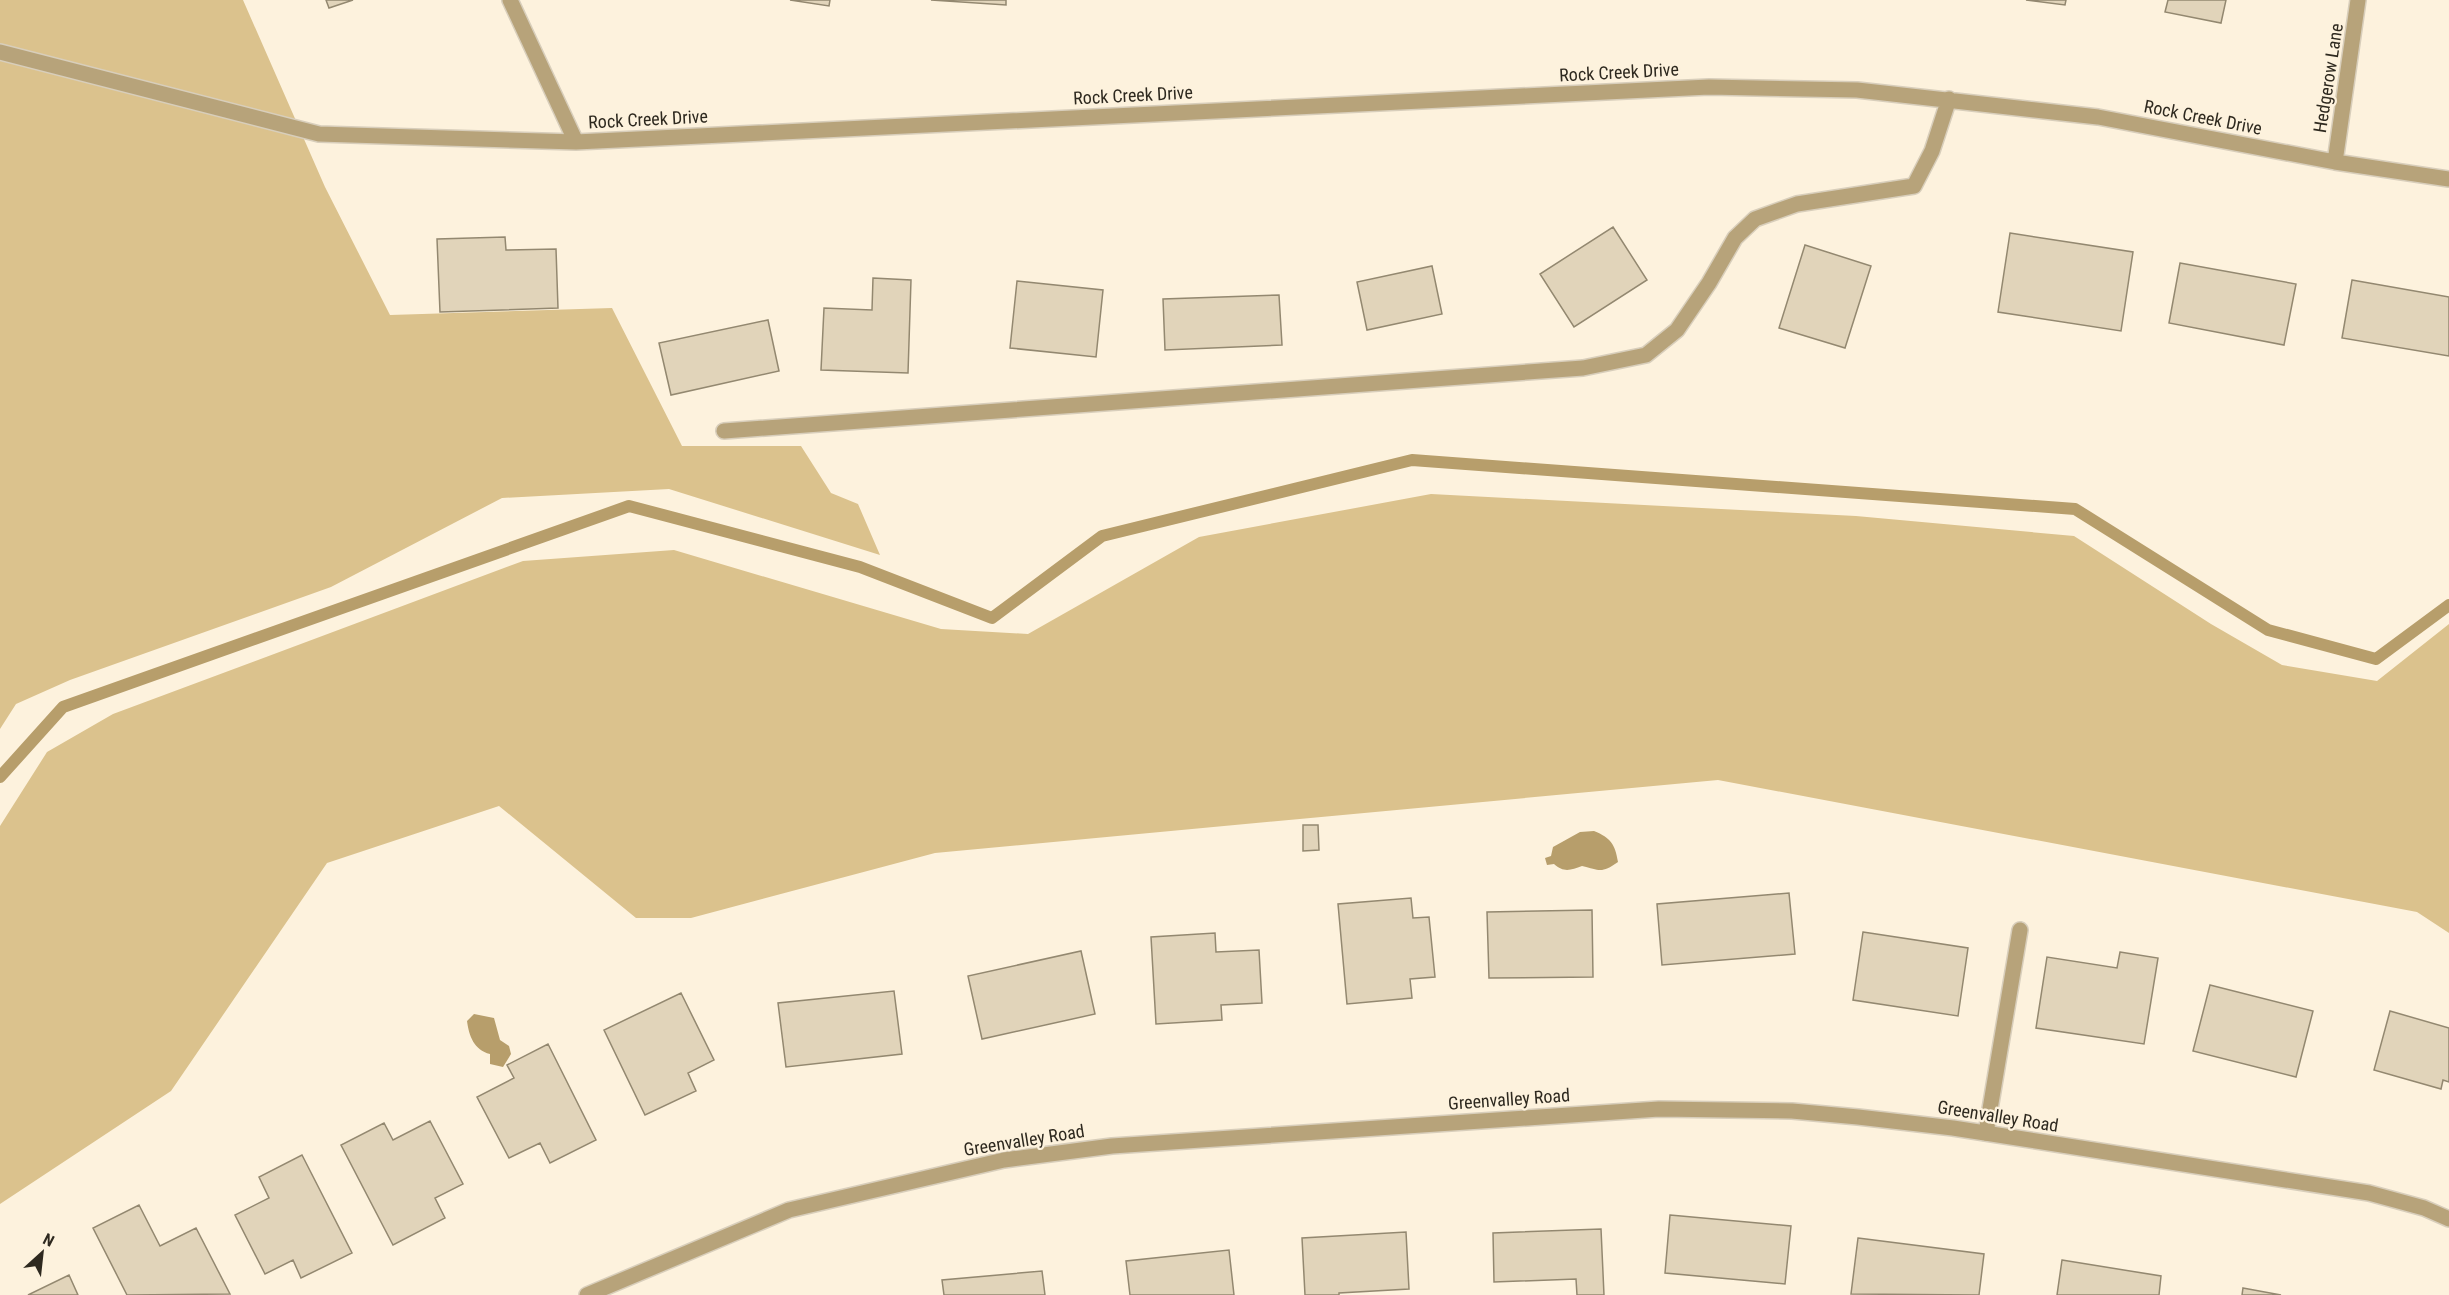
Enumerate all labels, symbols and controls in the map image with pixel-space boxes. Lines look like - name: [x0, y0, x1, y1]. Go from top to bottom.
- street label: Hedgerow Lane: [2309, 22, 2347, 134]
- street label: Rock Creek Drive: [1559, 58, 1679, 86]
- street label: Rock Creek Drive: [1073, 81, 1193, 109]
- street label: Rock Creek Drive: [2142, 95, 2264, 139]
- street label: Rock Creek Drive: [588, 105, 708, 133]
- street label: Greenvalley Road: [1447, 1084, 1571, 1114]
- street label: Greenvalley Road: [1936, 1096, 2060, 1136]
- street label: Greenvalley Road: [962, 1120, 1086, 1160]
- north arrow: [12, 1223, 72, 1283]
- text: N: [40, 1229, 57, 1251]

